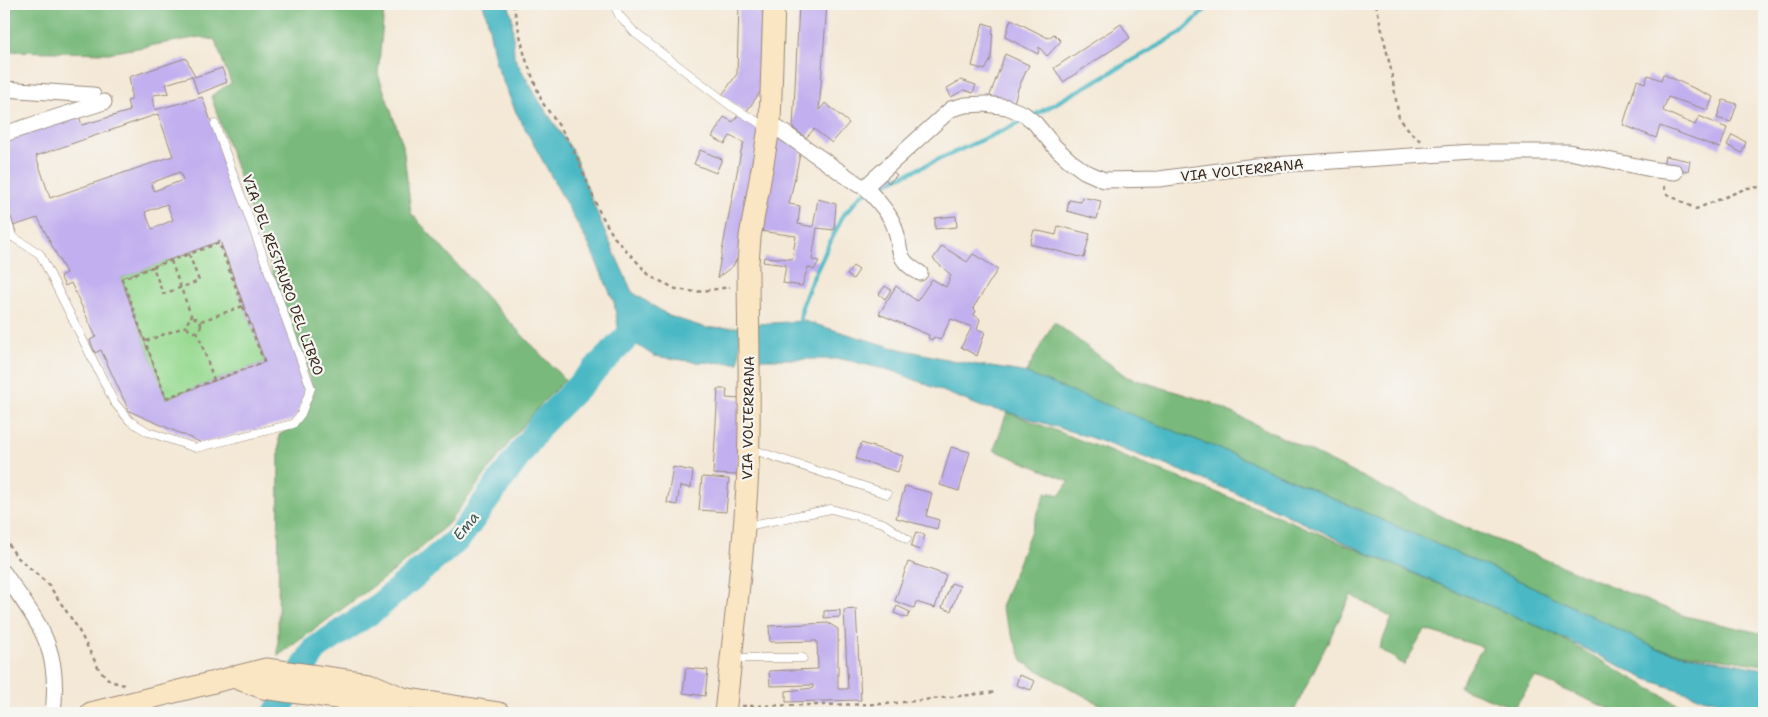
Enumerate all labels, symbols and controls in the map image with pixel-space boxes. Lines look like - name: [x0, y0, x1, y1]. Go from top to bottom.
- street label: VIA VOLTERRANA: [1180, 155, 1304, 185]
- street label: VIA DEL RESTAURO DEL LIBRO: [238, 172, 328, 378]
- street label: VIA VOLTERRANA: [738, 356, 758, 480]
- water label: Ema: [448, 507, 484, 545]

